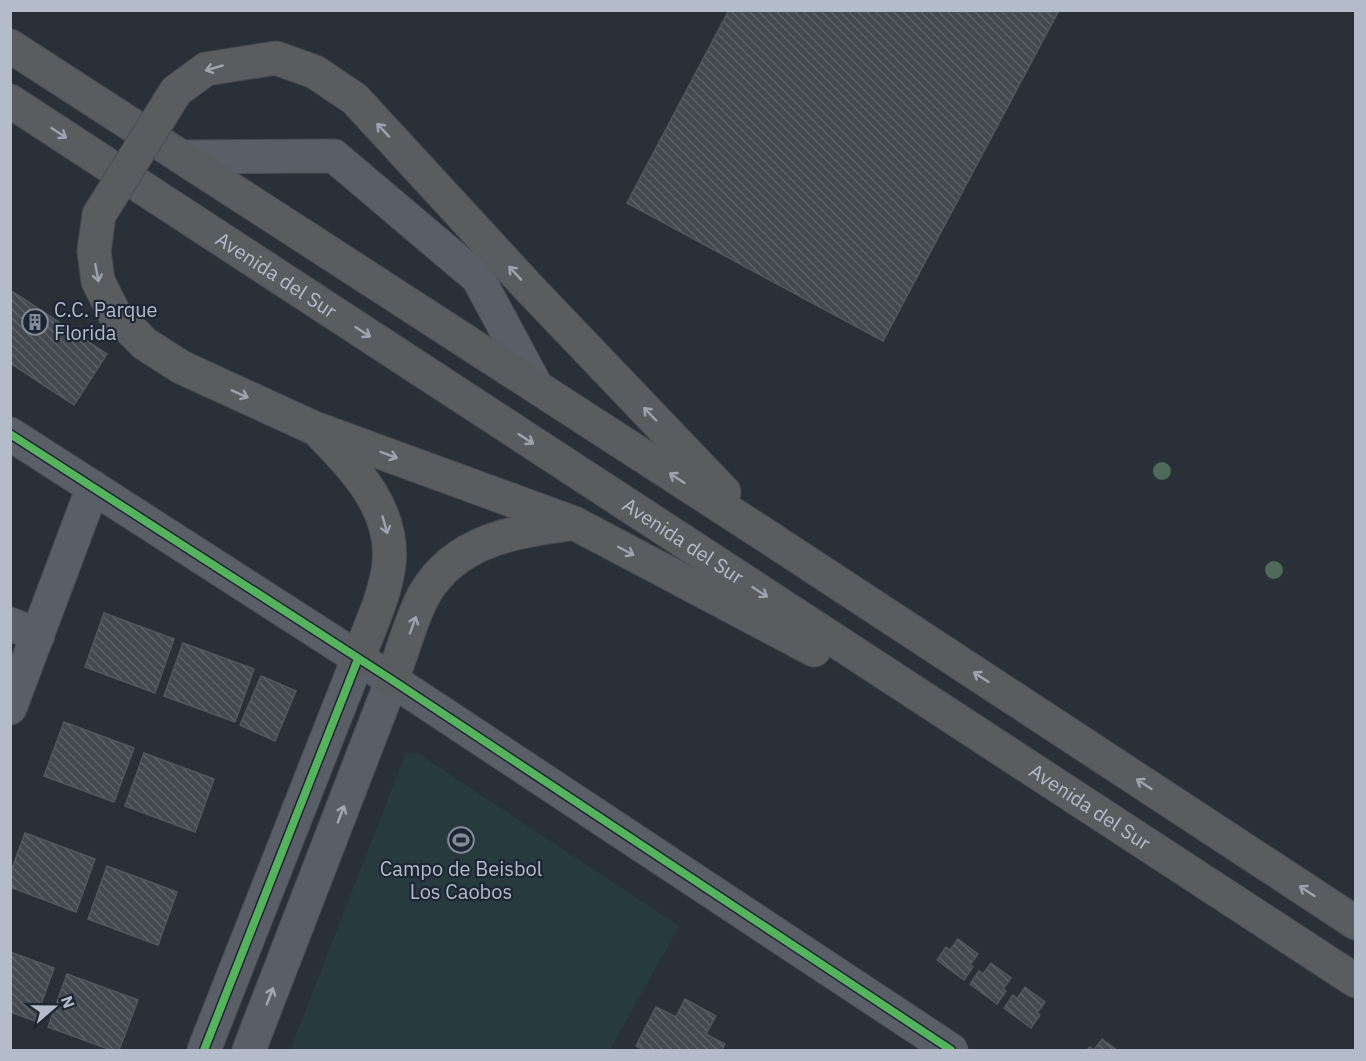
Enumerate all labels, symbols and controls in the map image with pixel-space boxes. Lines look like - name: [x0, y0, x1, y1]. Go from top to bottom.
- one-way arrow: [205, 63, 224, 74]
- one-way arrow: [376, 122, 390, 137]
- one-way arrow: [51, 127, 68, 140]
- street label: Avenida del Sur: [211, 225, 342, 324]
- one-way arrow: [92, 262, 103, 282]
- one-way arrow: [508, 266, 522, 281]
- place label: C.C. Parque Florida: [54, 296, 158, 346]
- building icon: C.C. Parque Florida: [20, 307, 50, 337]
- one-way arrow: [354, 326, 371, 338]
- one-way arrow: [230, 389, 248, 400]
- one-way arrow: [642, 407, 657, 422]
- one-way arrow: [517, 433, 534, 445]
- one-way arrow: [379, 451, 398, 462]
- one-way arrow: [669, 471, 686, 483]
- street label: Avenida del Sur: [617, 491, 749, 590]
- one-way arrow: [380, 515, 391, 534]
- one-way arrow: [616, 546, 634, 557]
- one-way arrow: [751, 586, 767, 598]
- one-way arrow: [408, 616, 419, 635]
- one-way arrow: [973, 670, 990, 682]
- street label: Avenida del Sur: [1024, 757, 1156, 856]
- one-way arrow: [1136, 778, 1153, 790]
- one-way arrow: [337, 806, 348, 824]
- sports icon: Campo de Beisbol Los Caobos: [446, 825, 476, 855]
- place label: Campo de Beisbol Los Caobos: [380, 855, 542, 905]
- one-way arrow: [1299, 885, 1315, 897]
- north arrow: [24, 977, 84, 1037]
- one-way arrow: [266, 987, 277, 1006]
- text: N: [57, 993, 79, 1011]

